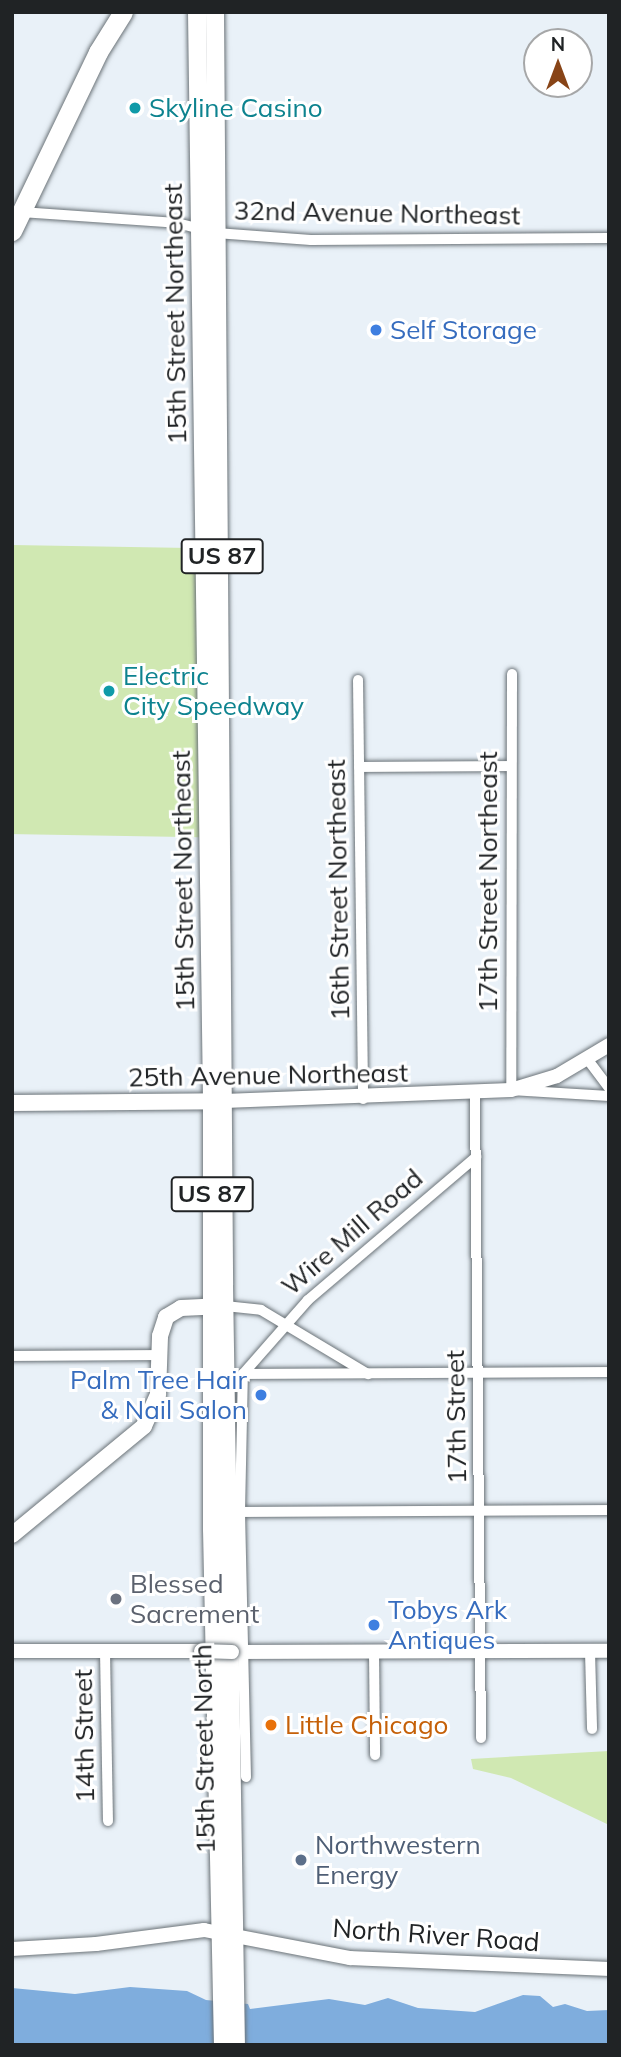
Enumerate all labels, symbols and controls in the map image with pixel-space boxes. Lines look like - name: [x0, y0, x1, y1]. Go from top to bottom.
- north arrow: [523, 28, 593, 98]
- text: N: [551, 32, 565, 56]
- place label: Skyline Casino: [149, 92, 323, 124]
- marker: Skyline Casino: [127, 100, 143, 116]
- street label: 15th Street Northeast: [157, 183, 193, 445]
- street label: 32nd Avenue Northeast: [233, 195, 521, 231]
- place label: Self Storage: [390, 314, 537, 346]
- marker: Self Storage: [368, 322, 384, 338]
- road number: US 87: [180, 536, 264, 576]
- place label: Electric City Speedway: [123, 660, 304, 722]
- marker: Electric City Speedway: [101, 683, 117, 699]
- street label: 15th Street Northeast: [165, 750, 201, 1012]
- street label: 17th Street Northeast: [472, 751, 504, 1013]
- street label: 16th Street Northeast: [320, 759, 356, 1021]
- street label: 25th Avenue Northeast: [128, 1057, 408, 1093]
- street label: Wire Mill Road: [275, 1162, 429, 1302]
- road number: US 87: [170, 1174, 254, 1214]
- street label: 17th Street: [439, 1350, 473, 1484]
- place label: Palm Tree Hair & Nail Salon: [70, 1364, 247, 1426]
- marker: Palm Tree Hair & Nail Salon: [253, 1387, 269, 1403]
- place label: Blessed Sacrement: [130, 1568, 259, 1630]
- marker: Blessed Sacrement: [108, 1591, 124, 1607]
- place label: Tobys Ark Antiques: [388, 1594, 507, 1656]
- marker: Tobys Ark Antiques: [366, 1617, 382, 1633]
- street label: 15th Street North: [187, 1644, 221, 1854]
- street label: 14th Street: [67, 1669, 101, 1803]
- place label: Little Chicago: [285, 1709, 448, 1741]
- marker: Little Chicago: [263, 1717, 279, 1733]
- place label: Northwestern Energy: [315, 1829, 481, 1890]
- marker: Northwestern Energy: [293, 1852, 309, 1868]
- street label: North River Road: [331, 1912, 541, 1958]

